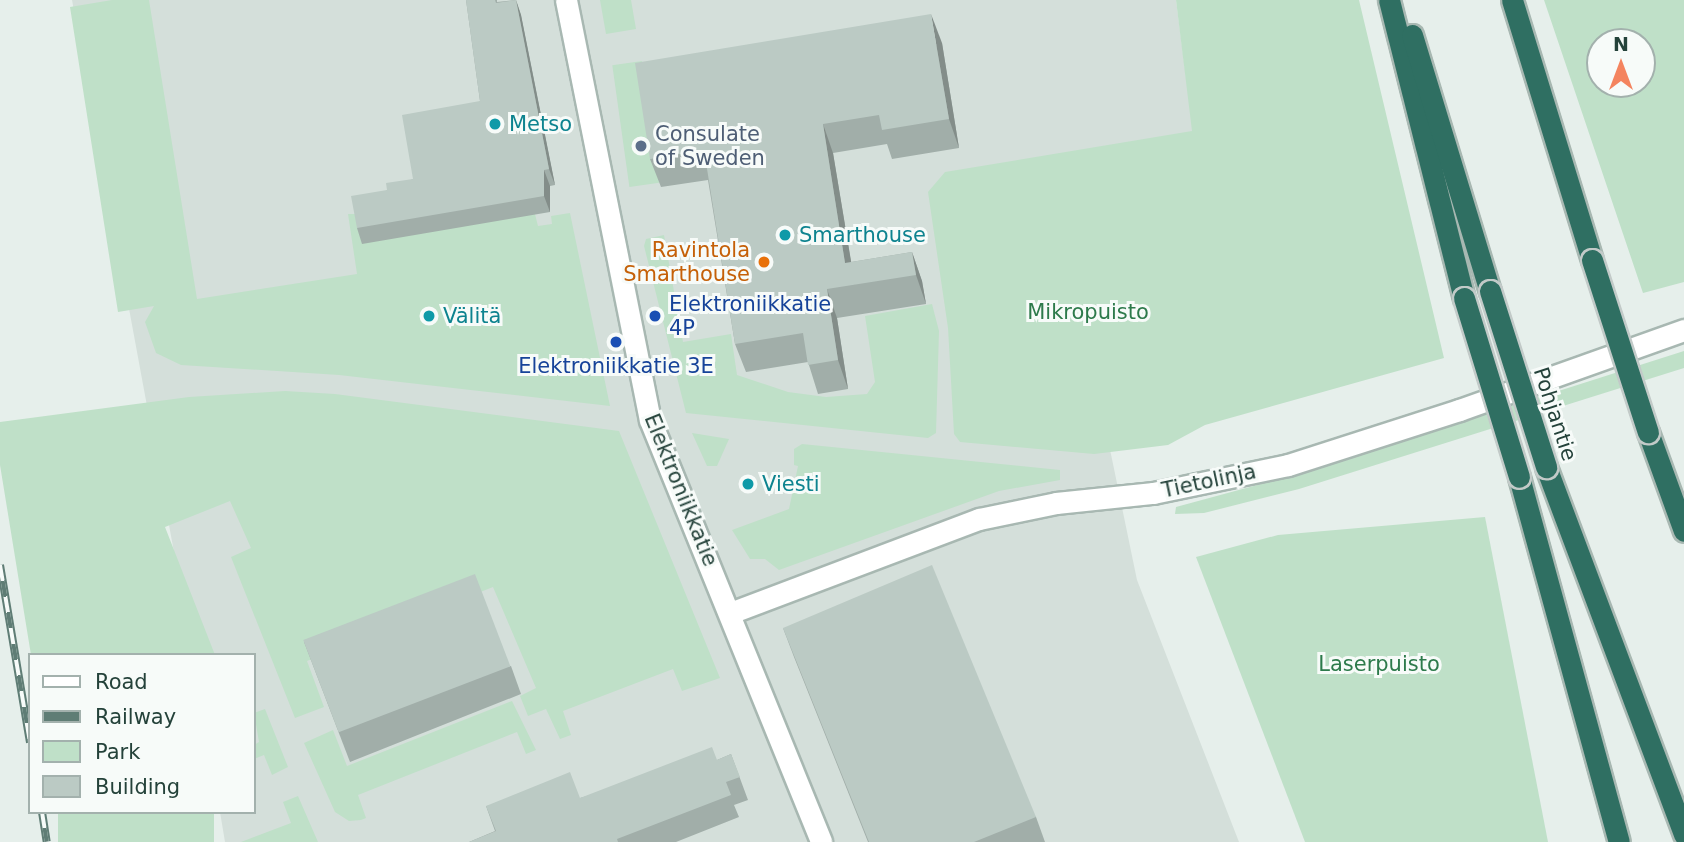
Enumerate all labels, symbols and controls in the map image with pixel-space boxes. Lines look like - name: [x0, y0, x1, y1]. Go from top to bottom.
- north arrow: [1586, 28, 1656, 98]
- text: N: [1613, 33, 1629, 55]
- place label: Metso: [509, 111, 572, 137]
- marker: Metso: [487, 116, 503, 132]
- place label: Consulate of Sweden: [655, 121, 765, 171]
- marker: Consulate of Sweden: [633, 138, 649, 154]
- place label: Smarthouse: [799, 222, 926, 248]
- marker: Smarthouse: [777, 227, 793, 243]
- place label: Ravintola Smarthouse: [623, 237, 750, 287]
- marker: Ravintola Smarthouse: [756, 254, 772, 270]
- place label: Elektroniikkatie 4P: [669, 291, 831, 341]
- park label: Mikropuisto: [1027, 299, 1149, 325]
- place label: Välitä: [443, 303, 501, 329]
- marker: Välitä: [421, 308, 437, 324]
- marker: Elektroniikkatie 4P: [647, 308, 663, 324]
- marker: Elektroniikkatie 3E: [608, 334, 624, 350]
- place label: Elektroniikkatie 3E: [518, 353, 714, 379]
- street label: Pohjantie: [1528, 364, 1582, 464]
- street label: Elektroniikkatie: [639, 410, 723, 570]
- street label: Tietolinja: [1160, 459, 1258, 503]
- place label: Viesti: [762, 471, 820, 497]
- marker: Viesti: [740, 476, 756, 492]
- park label: Laserpuisto: [1318, 651, 1440, 677]
- legend: [28, 653, 256, 814]
- text: Road: [95, 670, 148, 694]
- text: Railway: [95, 705, 176, 729]
- text: Park: [95, 740, 140, 764]
- text: Building: [95, 775, 180, 799]

